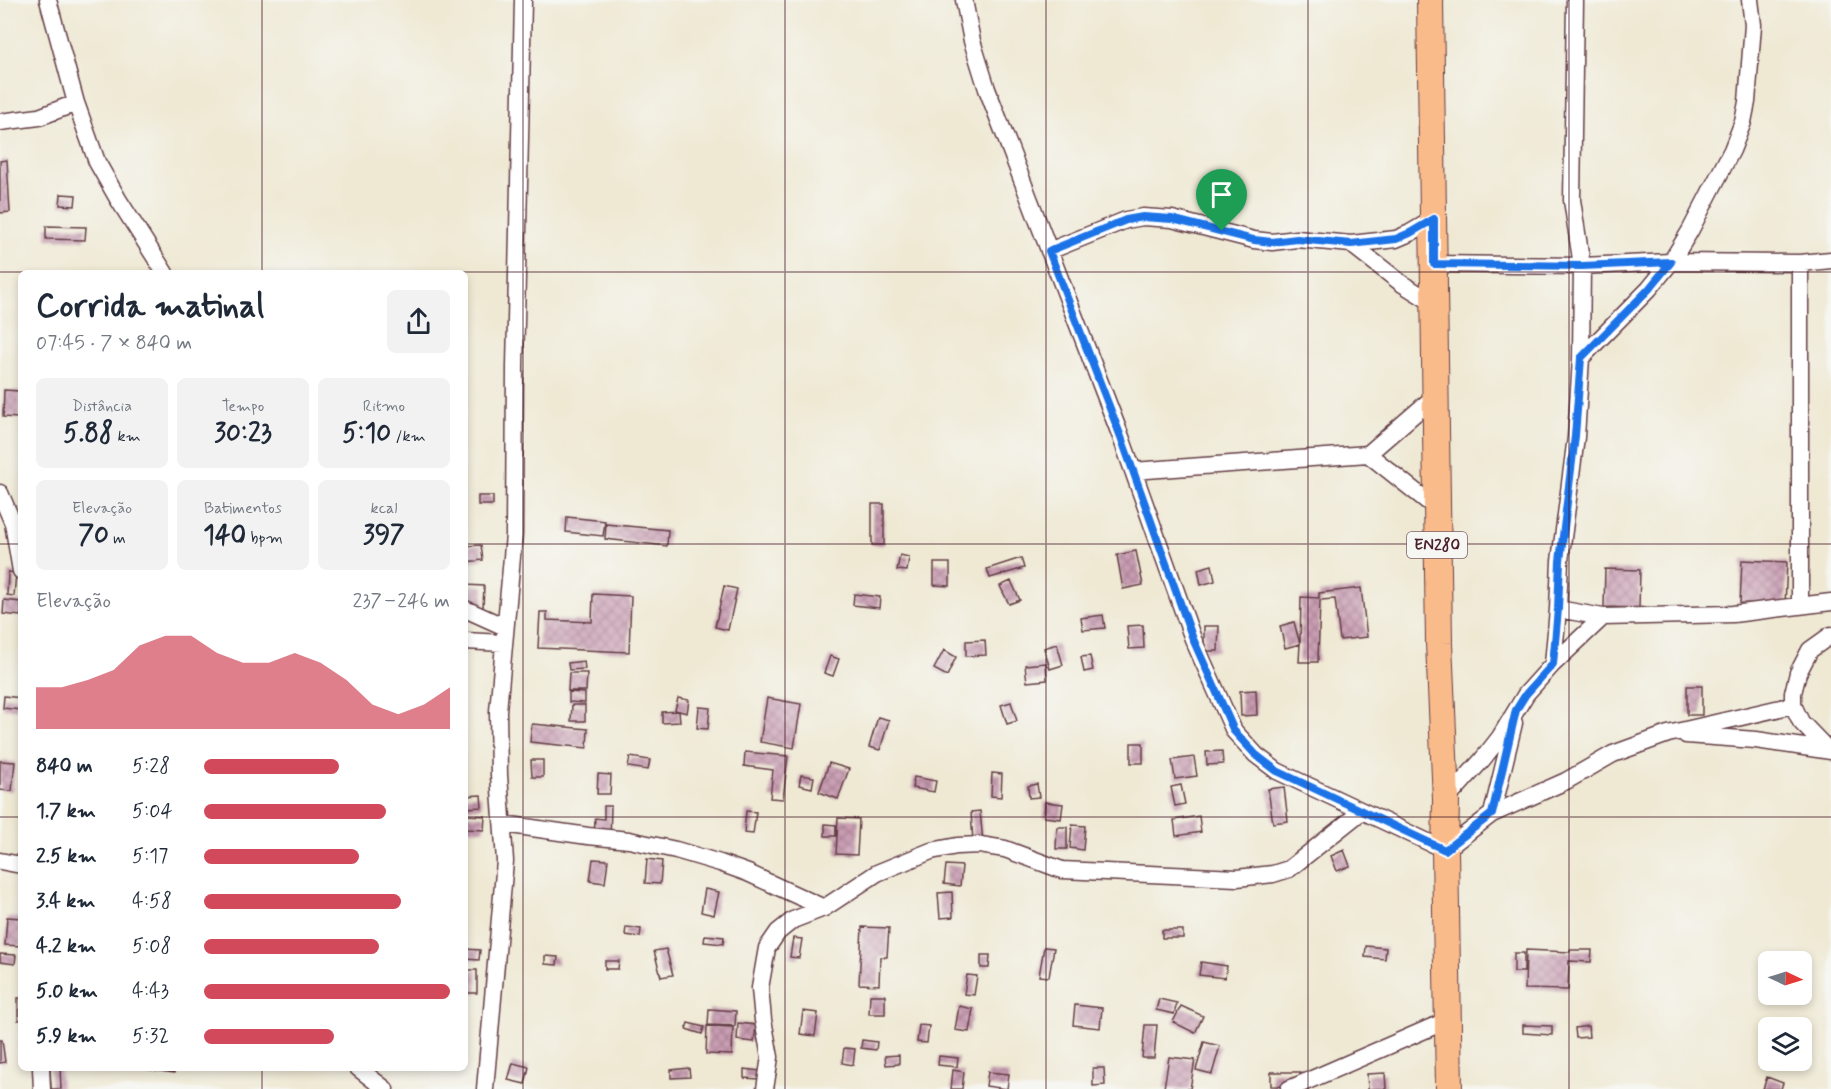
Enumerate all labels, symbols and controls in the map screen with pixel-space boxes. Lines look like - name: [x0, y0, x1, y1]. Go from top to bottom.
- pin: [1196, 169, 1247, 231]
- icon: arrive: [1205, 178, 1238, 211]
- text: Corrida matinal: [36, 285, 264, 329]
- button: share: [387, 290, 450, 353]
- text: 07:45 · 7 × 840 m: [36, 330, 192, 357]
- text: Distância: [72, 396, 132, 417]
- text: Tempo: [222, 396, 264, 417]
- text: Ritmo: [363, 396, 405, 417]
- text: 5.88: [63, 417, 113, 451]
- text: 30:23: [214, 417, 272, 451]
- text: 5:10: [342, 417, 391, 451]
- text: km: [113, 426, 141, 447]
- text: /km: [391, 426, 426, 447]
- text: Elevação: [72, 498, 132, 519]
- text: Batimentos: [204, 498, 282, 519]
- text: kcal: [371, 498, 397, 519]
- text: 70: [78, 519, 109, 553]
- text: 140: [203, 519, 246, 553]
- text: 397: [363, 519, 405, 553]
- text: m: [109, 528, 126, 549]
- text: bpm: [246, 528, 283, 549]
- road number: EN280: [1407, 532, 1467, 558]
- text: Elevação: [36, 588, 111, 615]
- text: 237–246 m: [353, 588, 450, 615]
- text: 840 m: [36, 753, 93, 780]
- text: 5:28: [132, 753, 170, 780]
- text: 1.7 km: [36, 798, 96, 825]
- text: 5:04: [132, 798, 173, 825]
- text: 2.5 km: [36, 843, 97, 870]
- text: 5:17: [132, 843, 168, 870]
- text: 3.4 km: [36, 888, 95, 915]
- text: 4:58: [132, 888, 172, 915]
- text: 4.2 km: [36, 933, 96, 960]
- text: 5:08: [132, 933, 171, 960]
- north arrow: [1758, 951, 1812, 1005]
- map controls: [1758, 951, 1812, 1071]
- text: 5.0 km: [36, 978, 98, 1005]
- text: 4:43: [132, 978, 169, 1005]
- button: layers: [1758, 1017, 1812, 1071]
- text: 5.9 km: [36, 1023, 97, 1050]
- text: 5:32: [132, 1023, 169, 1050]

